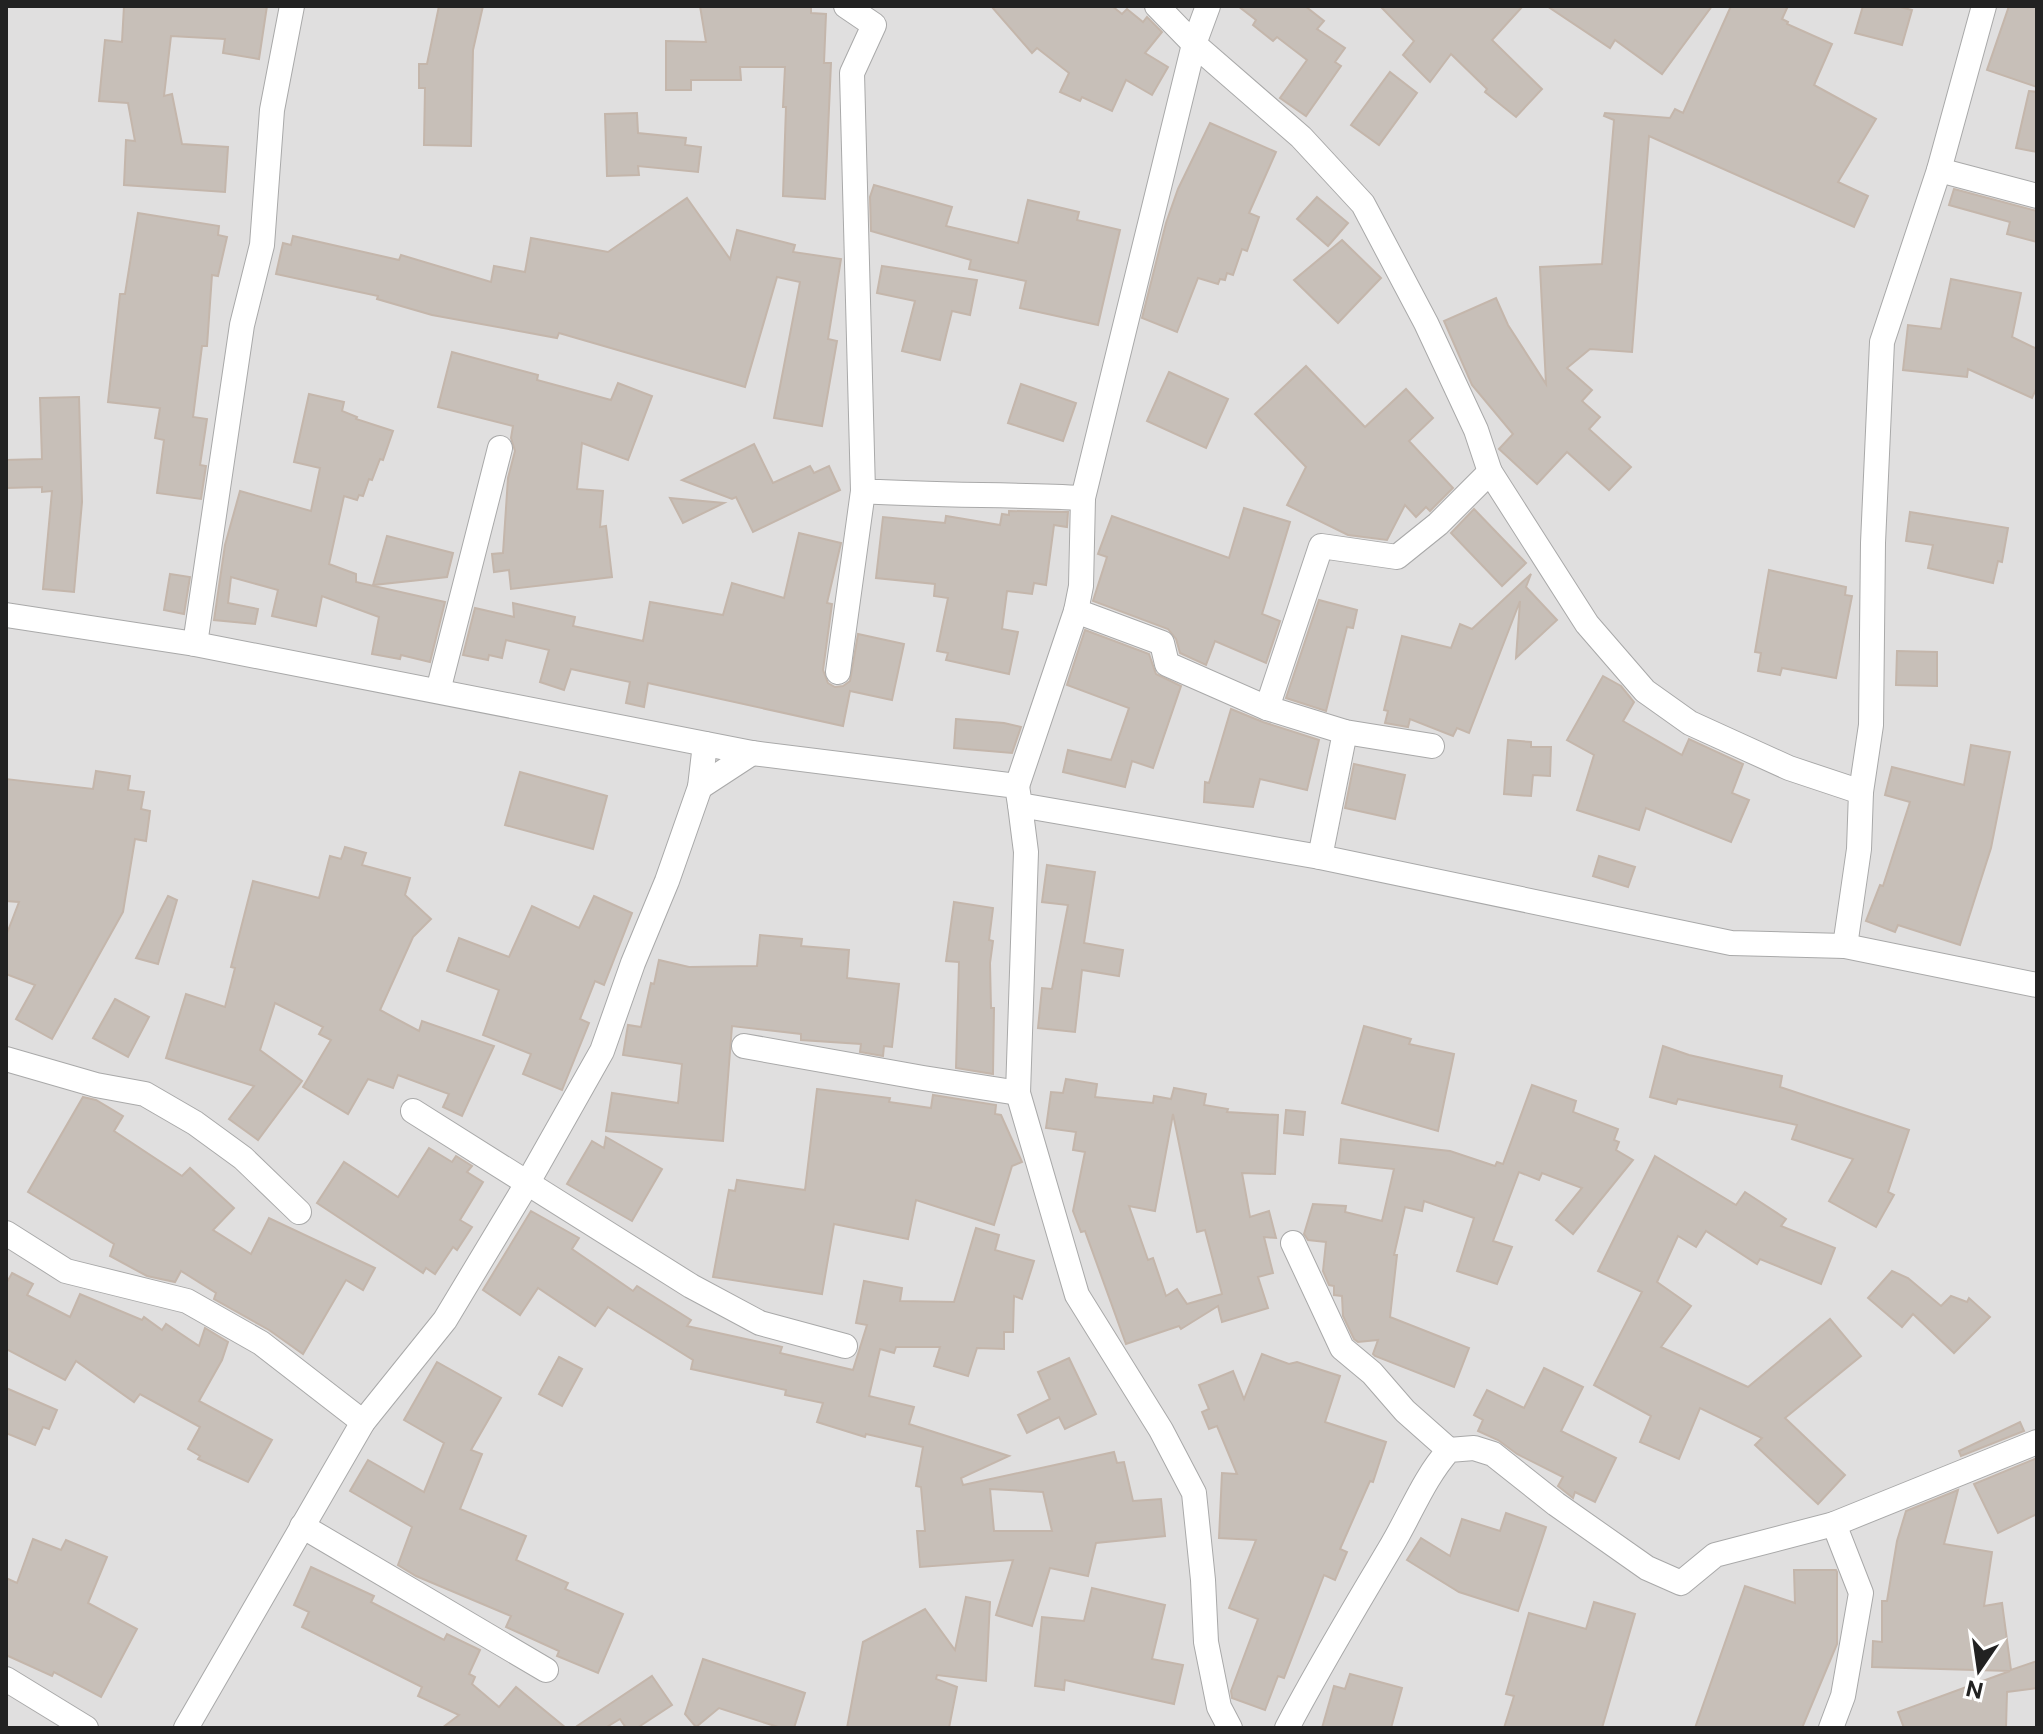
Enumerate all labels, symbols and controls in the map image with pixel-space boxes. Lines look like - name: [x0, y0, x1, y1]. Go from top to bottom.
- north arrow: [1939, 1630, 2019, 1710]
- text: N: [1963, 1675, 1986, 1704]

